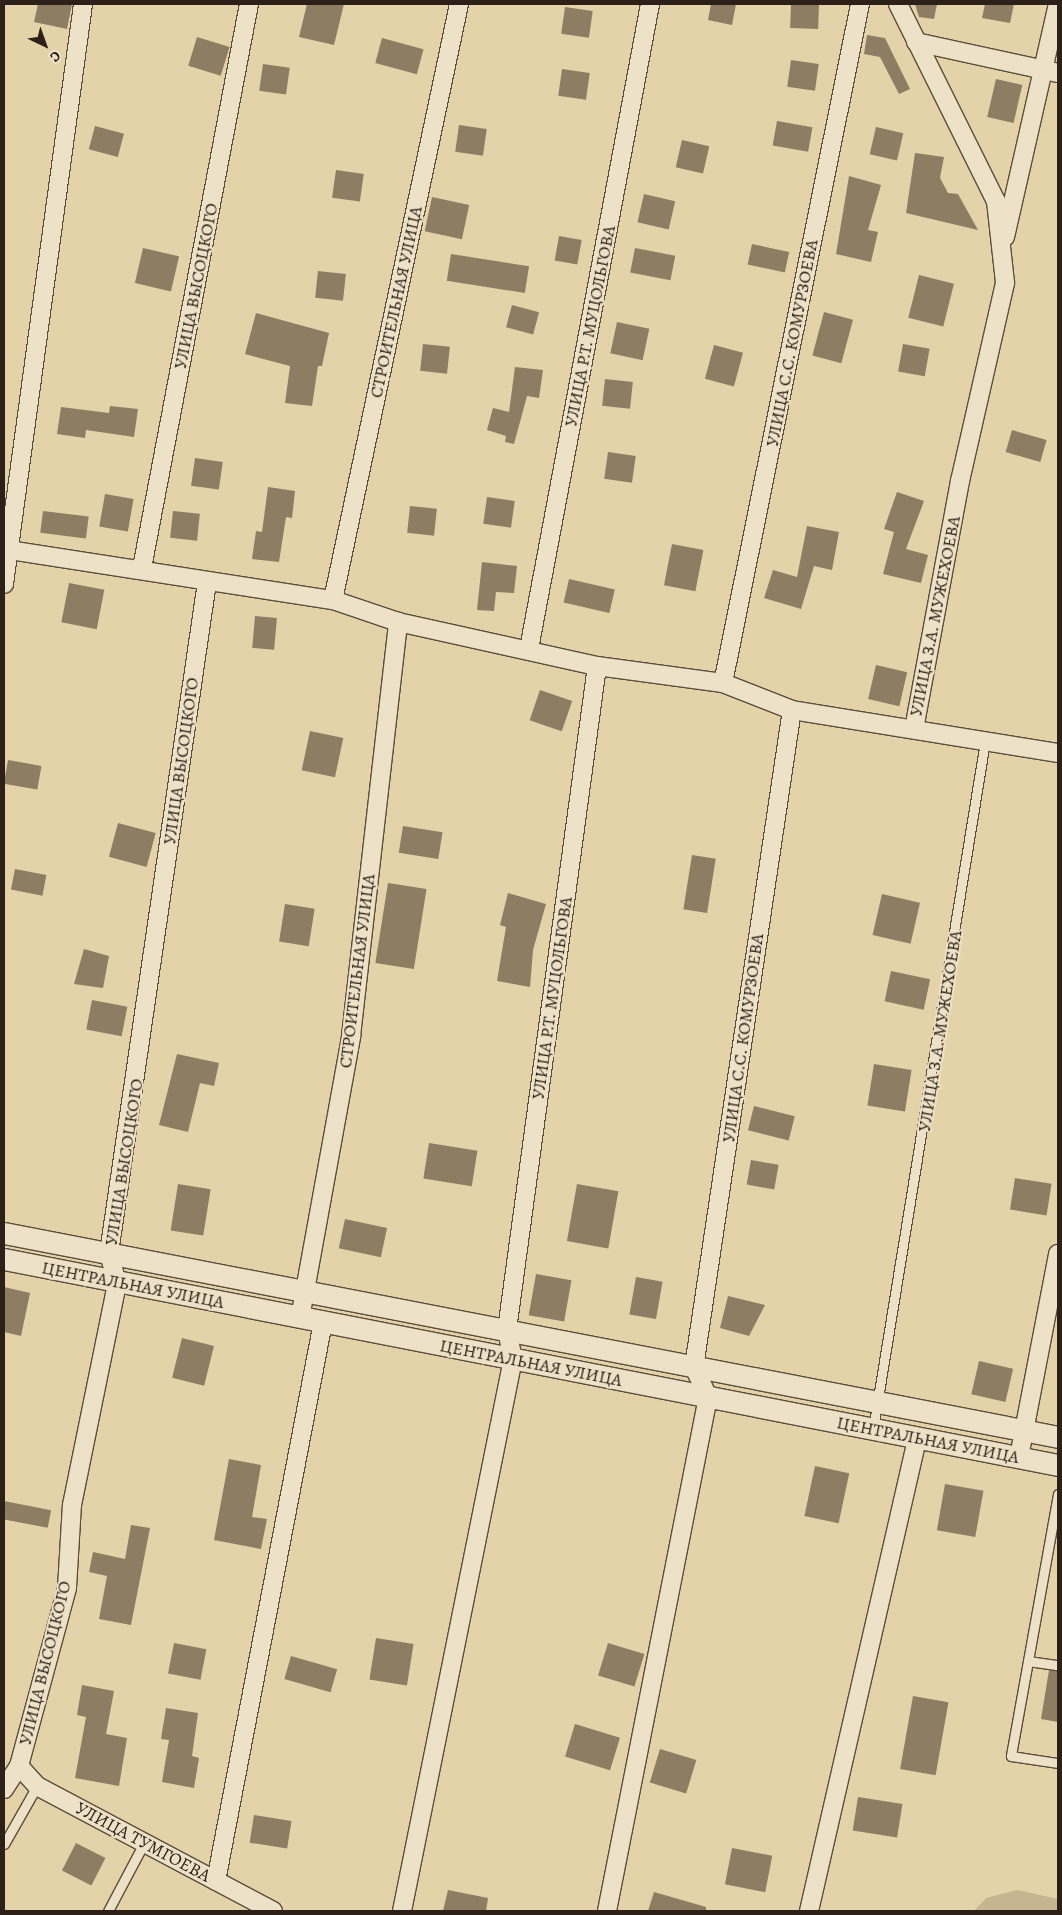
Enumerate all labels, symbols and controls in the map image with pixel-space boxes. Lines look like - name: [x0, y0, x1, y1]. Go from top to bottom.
- north arrow: [20, 20, 70, 70]
- text: С: [46, 47, 65, 66]
- street label: УЛИЦА ВЫСОЦКОГО: [169, 201, 223, 371]
- street label: СТРОИТЕЛЬНАЯ УЛИЦА: [365, 204, 427, 400]
- street label: УЛИЦА Р.Т. МУЦОЛЬГОВА: [560, 223, 620, 429]
- street label: УЛИЦА С.С. КОМУРЗОЕВА: [761, 237, 823, 449]
- street label: УЛИЦА З.А. МУЖЕХОЕВА: [905, 514, 965, 718]
- street label: УЛИЦА ВЫСОЦКОГО: [159, 676, 203, 846]
- street label: СТРОИТЕЛЬНАЯ УЛИЦА: [334, 873, 380, 1069]
- street label: УЛИЦА Р.Т. МУЦОЛЬГОВА: [527, 895, 577, 1101]
- street label: УЛИЦА З.А. МУЖЕХОЕВА: [913, 928, 967, 1134]
- street label: УЛИЦА С.С. КОМУРЗОЕВА: [718, 932, 768, 1144]
- street label: УЛИЦА ВЫСОЦКОГО: [100, 1077, 148, 1247]
- street label: ЦЕНТРАЛЬНАЯ УЛИЦА: [40, 1257, 226, 1313]
- street label: ЦЕНТРАЛЬНАЯ УЛИЦА: [438, 1335, 624, 1391]
- street label: ЦЕНТРАЛЬНАЯ УЛИЦА: [835, 1412, 1021, 1468]
- street label: УЛИЦА ВЫСОЦКОГО: [14, 1579, 76, 1747]
- street label: УЛИЦА ТУМГОЕВА: [72, 1797, 214, 1887]

